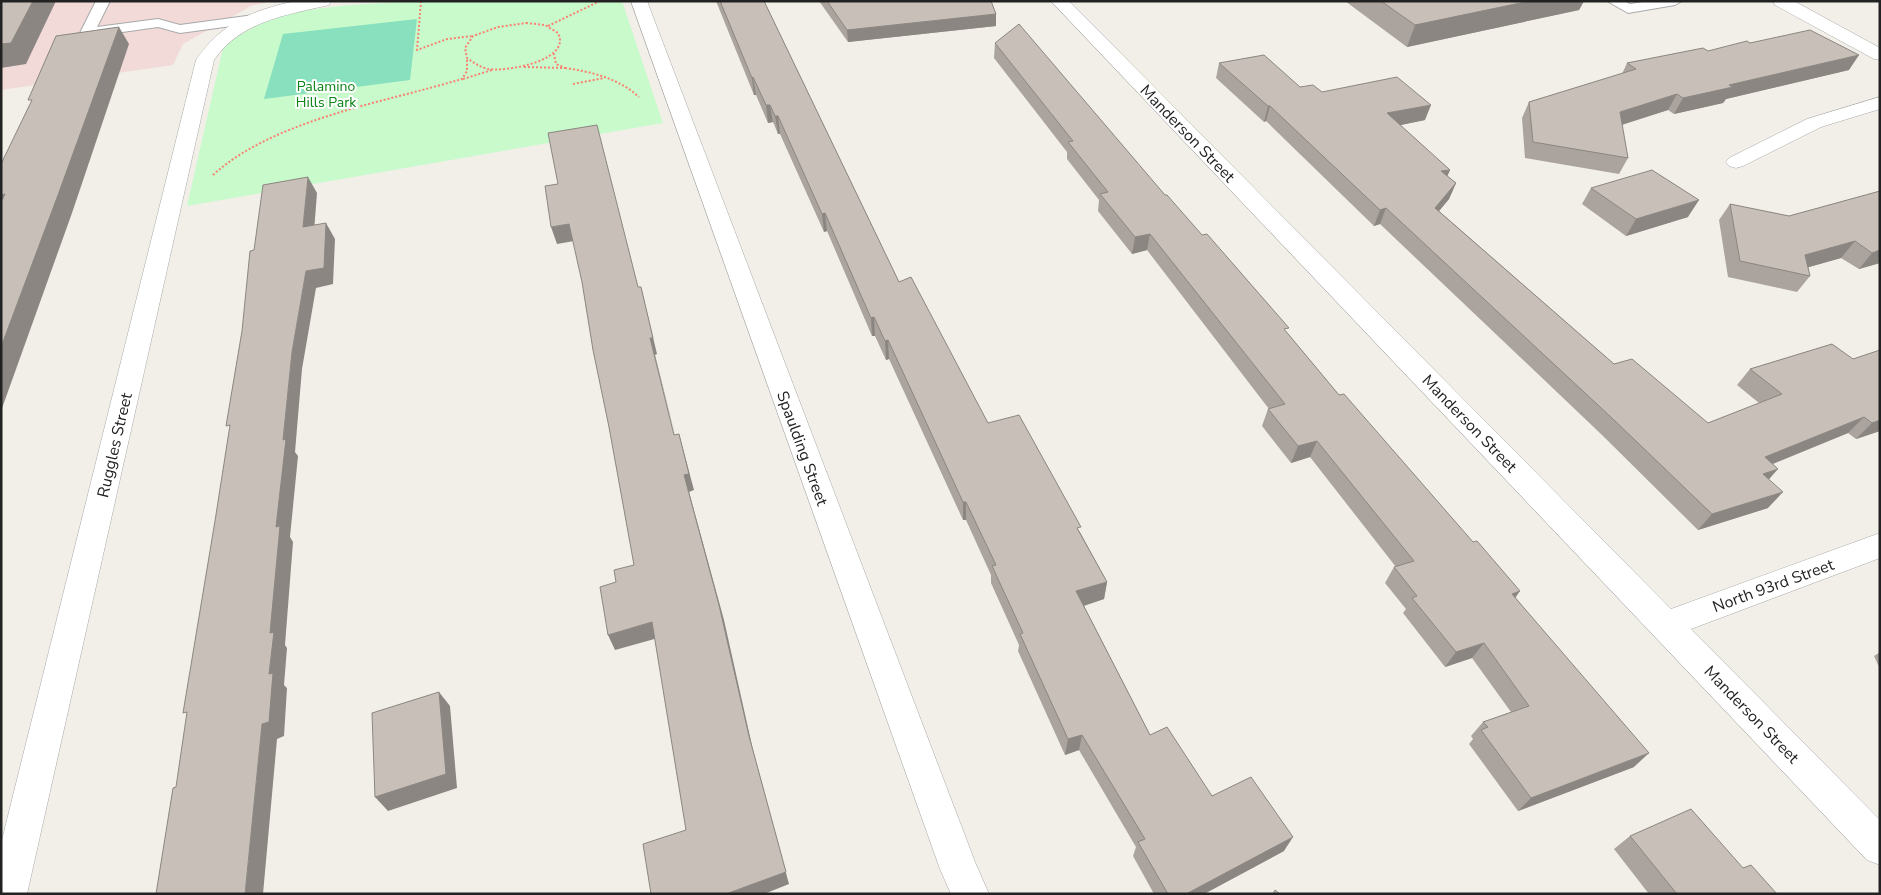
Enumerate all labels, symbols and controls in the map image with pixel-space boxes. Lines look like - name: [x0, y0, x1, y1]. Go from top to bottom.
- park label: Palamino Hills Park: [296, 77, 357, 112]
- street label: Manderson Street: [1135, 80, 1240, 188]
- street label: Manderson Street: [1417, 370, 1522, 478]
- street label: Spaulding Street: [771, 388, 833, 509]
- street label: Ruggles Street: [92, 390, 138, 500]
- street label: North 93rd Street: [1710, 554, 1837, 618]
- street label: Manderson Street: [1699, 661, 1804, 769]

